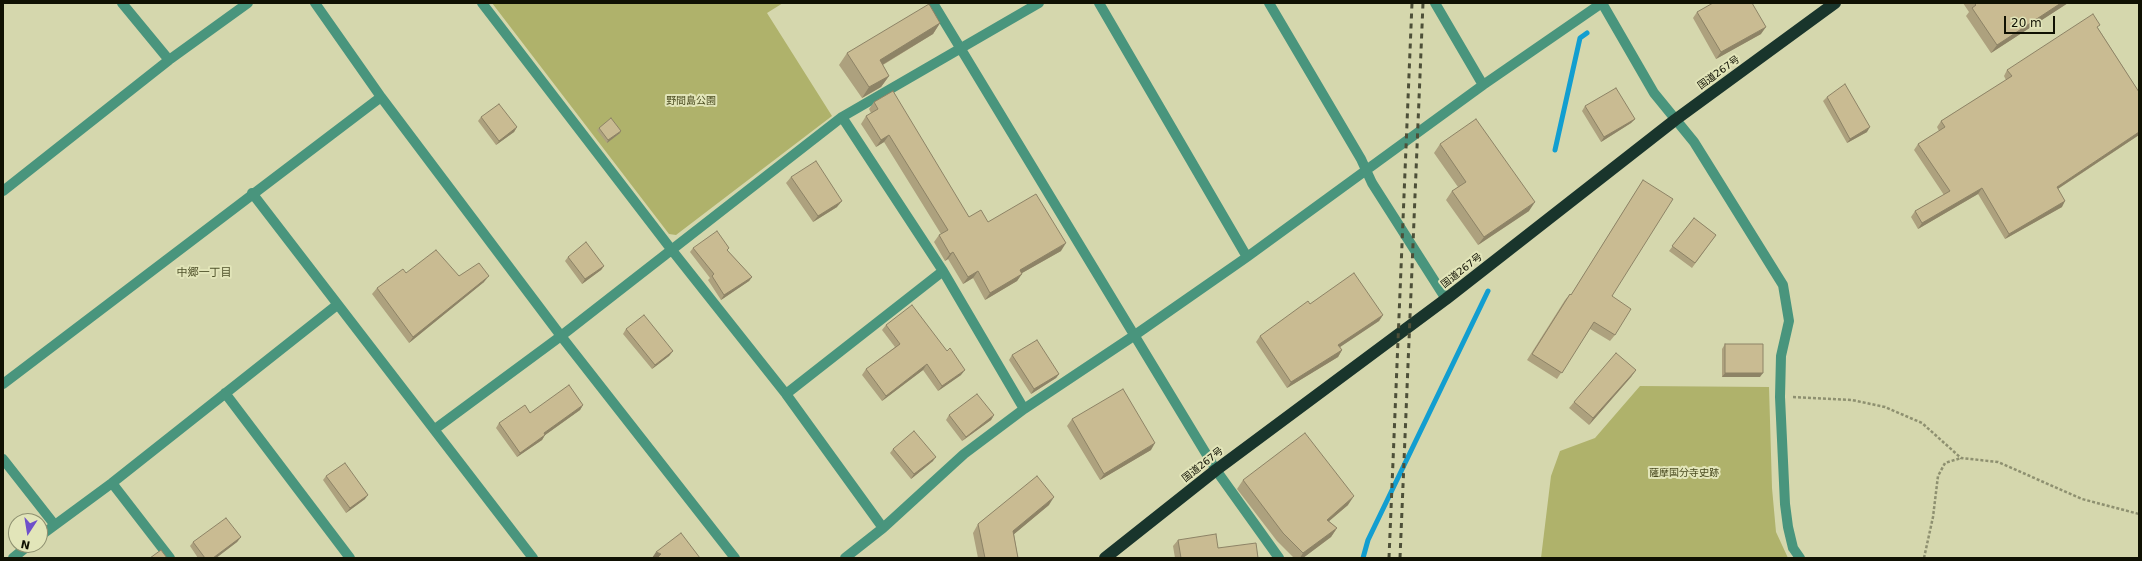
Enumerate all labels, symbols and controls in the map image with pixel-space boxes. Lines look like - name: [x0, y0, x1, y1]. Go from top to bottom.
- scale bar: [2006, 8, 2057, 34]
- text: 20 m: [2011, 16, 2042, 30]
- street label: 国道267号: [1696, 54, 1742, 92]
- park label: 野間島公園: [666, 95, 716, 107]
- street label: 国道267号: [1439, 251, 1485, 291]
- district label: 中郷一丁目: [177, 266, 231, 280]
- street label: 国道267号: [1180, 445, 1226, 485]
- park label: 薩摩国分寺史跡: [1649, 467, 1719, 479]
- north arrow: [8, 513, 48, 553]
- text: N: [20, 537, 31, 552]

